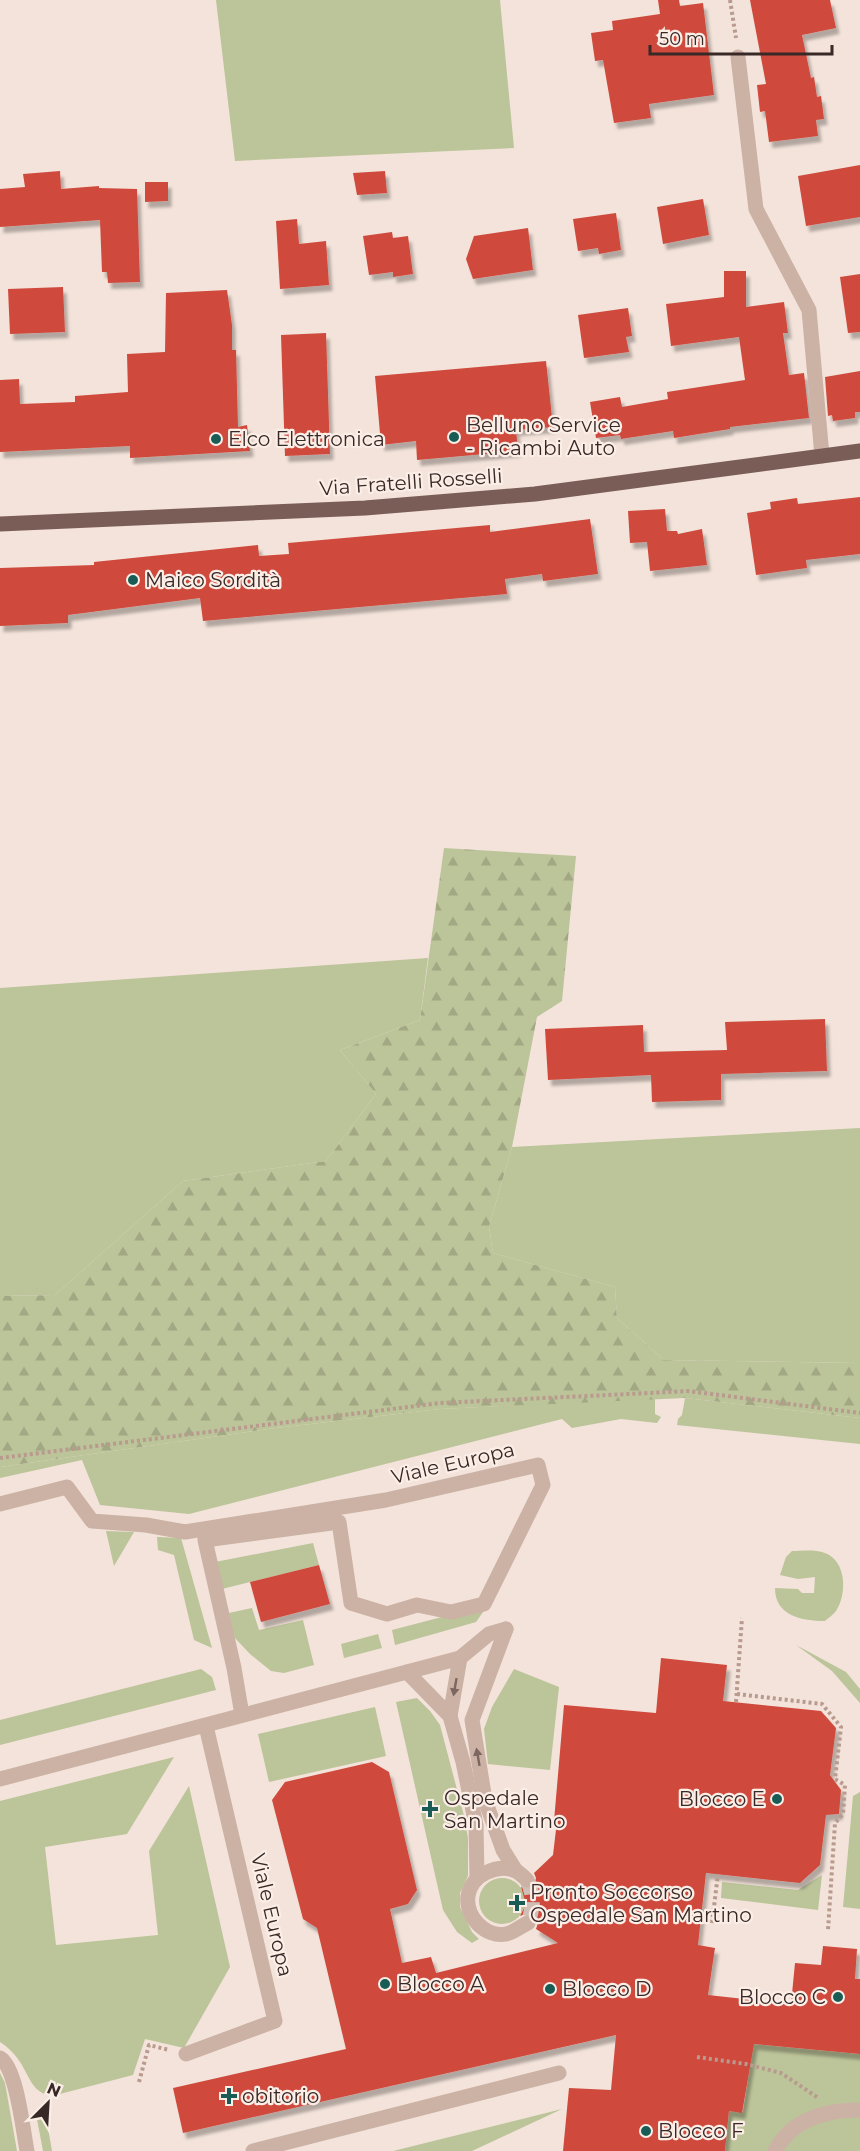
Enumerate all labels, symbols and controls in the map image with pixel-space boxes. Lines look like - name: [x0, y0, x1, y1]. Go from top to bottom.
- scale bar: [650, 18, 832, 56]
- text: 50 m: [659, 28, 705, 50]
- place label: Belluno Service - Ricambi Auto: [466, 413, 621, 460]
- place label: Elco Elettronica: [228, 427, 385, 451]
- marker: Belluno Service - Ricambi Auto: [447, 430, 461, 444]
- marker: Elco Elettronica: [209, 432, 223, 446]
- street label: Via Fratelli Rosselli: [319, 464, 503, 500]
- place label: Maico Sordità: [145, 568, 281, 592]
- marker: Maico Sordità: [126, 573, 140, 587]
- street label: Viale Europa: [389, 1437, 517, 1489]
- one-way arrow: [450, 1678, 459, 1697]
- one-way arrow: [473, 1747, 482, 1766]
- place label: Ospedale San Martino: [444, 1786, 566, 1833]
- place label: Blocco E: [679, 1787, 765, 1811]
- marker: Blocco E: [770, 1792, 784, 1806]
- marker: Ospedale San Martino: [421, 1800, 439, 1818]
- street label: Viale Europa: [246, 1851, 298, 1979]
- place label: Pronto Soccorso Ospedale San Martino: [530, 1880, 752, 1927]
- marker: Pronto Soccorso Ospedale San Martino: [508, 1894, 526, 1912]
- place label: Blocco A: [397, 1972, 485, 1996]
- marker: Blocco A: [378, 1977, 392, 1991]
- place label: Blocco D: [562, 1977, 651, 2001]
- marker: Blocco D: [543, 1982, 557, 1996]
- place label: Blocco C: [739, 1985, 826, 2009]
- marker: Blocco C: [831, 1990, 845, 2004]
- north arrow: [18, 2073, 78, 2133]
- text: N: [44, 2078, 64, 2101]
- place label: obitorio: [242, 2084, 319, 2108]
- marker: obitorio: [220, 2087, 238, 2105]
- place label: Blocco F: [658, 2119, 744, 2143]
- marker: Blocco F: [639, 2124, 653, 2138]

